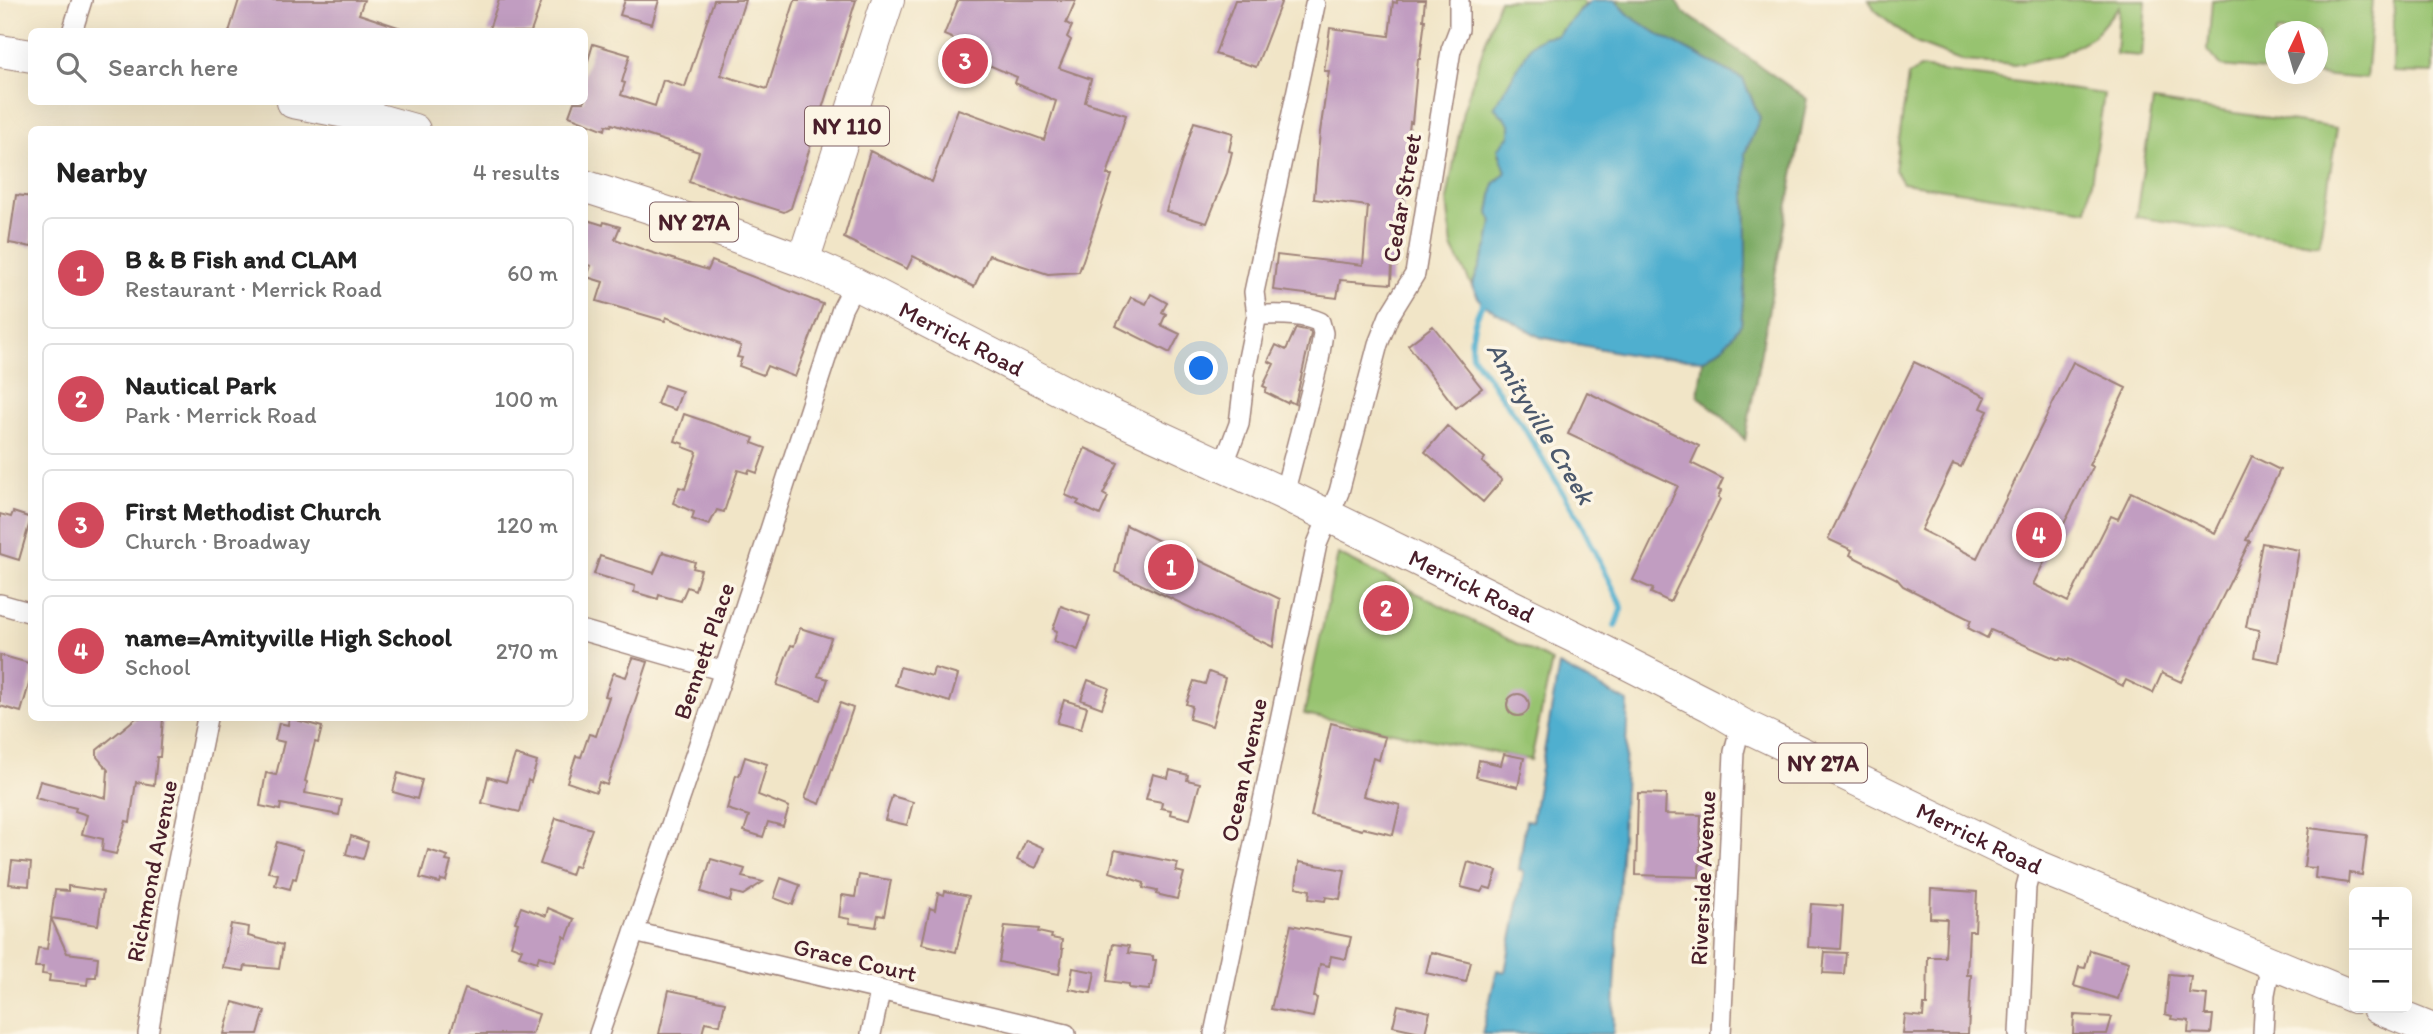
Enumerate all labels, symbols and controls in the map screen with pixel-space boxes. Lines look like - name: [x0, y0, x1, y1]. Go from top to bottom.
- north arrow: [2265, 21, 2328, 84]
- search box: [28, 28, 588, 105]
- pin: 3: [942, 35, 988, 87]
- icon: search: [52, 48, 90, 86]
- text: Search here: [108, 51, 238, 83]
- road number: NY 110: [805, 106, 889, 146]
- street label: Cedar Street: [1376, 131, 1427, 265]
- text: Nearby: [56, 153, 147, 190]
- text: 4 results: [473, 158, 560, 186]
- road number: NY 27A: [650, 202, 738, 242]
- text: B & B Fish and CLAM: [125, 243, 358, 275]
- text: 1: [76, 259, 86, 287]
- text: 60 m: [507, 259, 558, 287]
- text: Restaurant · Merrick Road: [125, 275, 382, 303]
- street label: Merrick Road: [894, 294, 1029, 382]
- water label: Amityville Creek: [1480, 336, 1603, 512]
- your location: [1184, 351, 1218, 385]
- text: Nautical Park: [125, 369, 276, 401]
- text: 2: [75, 385, 87, 413]
- text: 100 m: [494, 385, 558, 413]
- text: Park · Merrick Road: [125, 401, 317, 429]
- text: First Methodist Church: [125, 495, 381, 527]
- pin: 4: [2016, 509, 2062, 561]
- text: 3: [75, 511, 87, 539]
- text: 120 m: [497, 511, 558, 539]
- text: Church · Broadway: [125, 527, 310, 555]
- pin: 1: [1148, 541, 1194, 593]
- street label: Merrick Road: [1404, 543, 1539, 629]
- street label: Bennett Place: [667, 579, 740, 723]
- pin: 2: [1363, 582, 1409, 634]
- text: name=Amityville High School: [125, 621, 452, 653]
- text: 4: [74, 637, 88, 665]
- text: 270 m: [496, 637, 558, 665]
- text: School: [125, 653, 190, 681]
- street label: Ocean Avenue: [1214, 695, 1273, 844]
- road number: NY 27A: [1779, 744, 1867, 782]
- street label: Richmond Avenue: [120, 778, 183, 964]
- street label: Riverside Avenue: [1683, 790, 1722, 966]
- street label: Merrick Road: [1912, 795, 2046, 881]
- map controls: [2349, 887, 2412, 1013]
- button: +: [2349, 887, 2412, 950]
- street label: Grace Court: [791, 931, 920, 988]
- button: −: [2349, 950, 2412, 1013]

